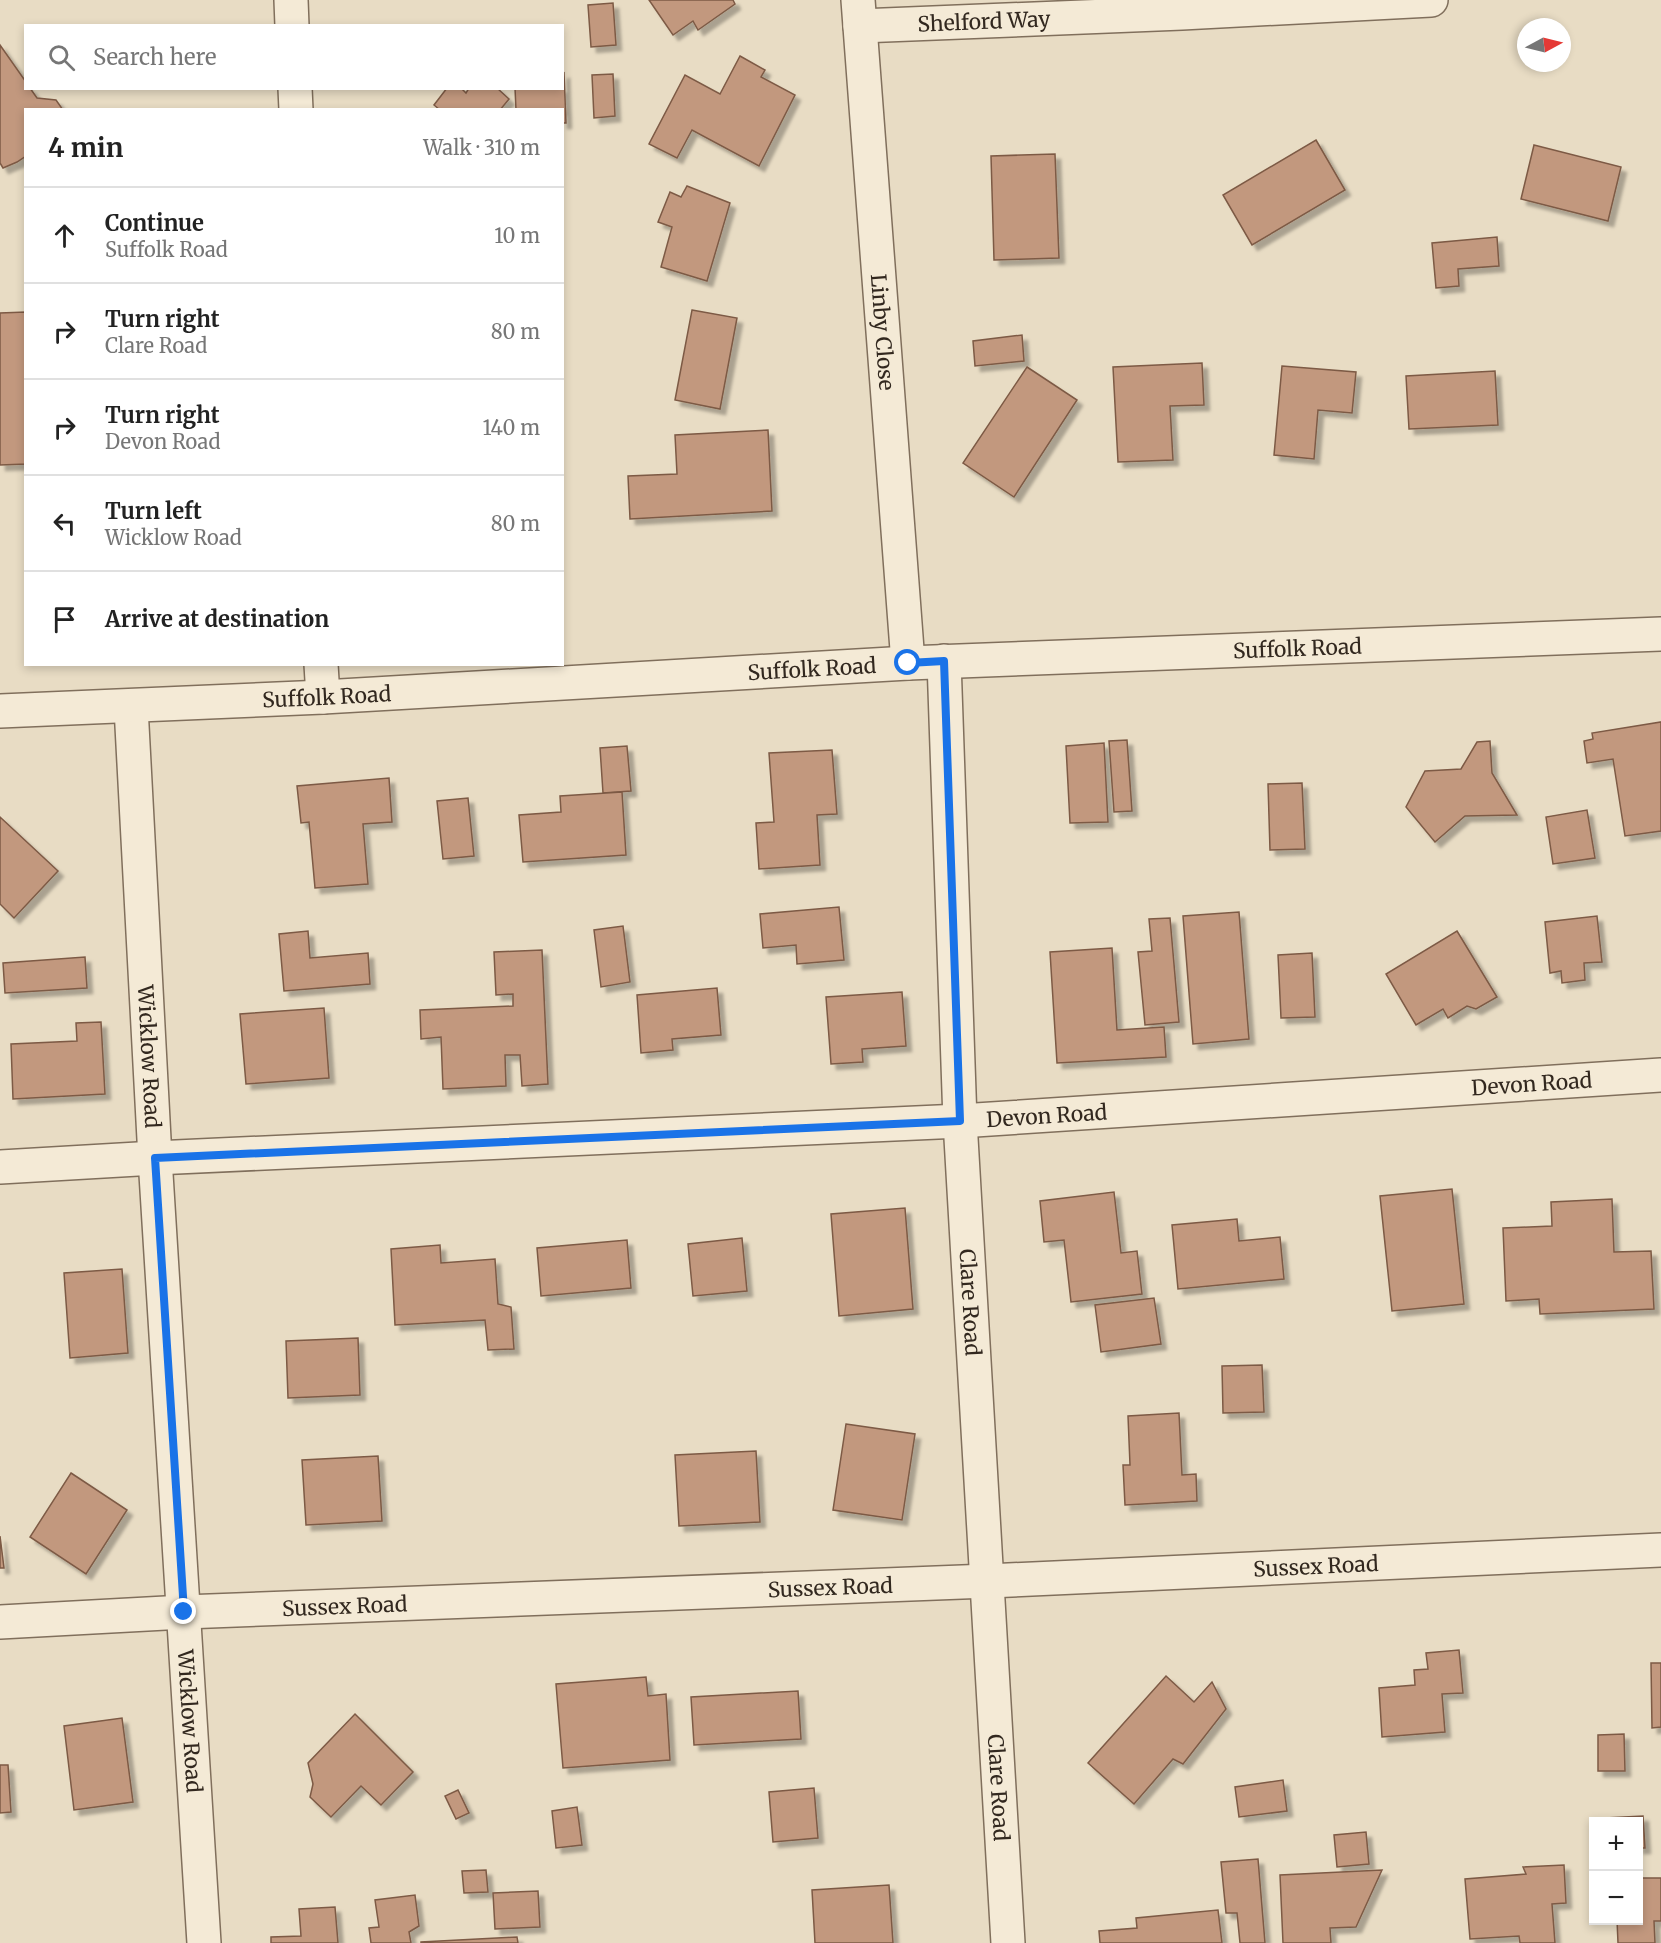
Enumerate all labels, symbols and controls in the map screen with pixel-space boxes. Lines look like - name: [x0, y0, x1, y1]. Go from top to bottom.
- street label: Shelford Way: [917, 5, 1052, 37]
- north arrow: [1517, 18, 1571, 72]
- search box: [24, 24, 564, 90]
- icon: search: [45, 41, 78, 74]
- text: Search here: [93, 43, 216, 71]
- text: 4 min: [48, 131, 123, 164]
- text: Walk · 310 m: [423, 135, 540, 160]
- text: Continue: [105, 209, 204, 237]
- icon: ahead: [48, 219, 81, 252]
- text: 10 m: [494, 223, 540, 248]
- text: Suffolk Road: [105, 237, 228, 262]
- street label: Linby Close: [865, 273, 901, 391]
- text: Turn right: [105, 305, 219, 333]
- icon: right: [48, 315, 81, 348]
- text: 80 m: [491, 319, 540, 344]
- text: Clare Road: [105, 333, 207, 358]
- text: Turn right: [105, 401, 219, 429]
- icon: right: [48, 411, 81, 444]
- text: 140 m: [483, 415, 540, 440]
- text: Devon Road: [105, 429, 220, 454]
- text: Turn left: [105, 497, 202, 525]
- icon: left: [48, 507, 81, 540]
- text: 80 m: [491, 511, 540, 536]
- text: Wicklow Road: [105, 525, 242, 550]
- icon: arrive: [48, 603, 81, 636]
- text: Arrive at destination: [105, 605, 329, 633]
- street label: Suffolk Road: [1232, 632, 1363, 664]
- route start: [894, 649, 920, 675]
- street label: Suffolk Road: [747, 651, 877, 686]
- street label: Suffolk Road: [262, 680, 392, 713]
- street label: Wicklow Road: [132, 983, 167, 1129]
- street label: Devon Road: [1470, 1066, 1593, 1101]
- street label: Devon Road: [985, 1098, 1108, 1133]
- street label: Clare Road: [954, 1248, 987, 1357]
- street label: Sussex Road: [1253, 1550, 1379, 1582]
- street label: Sussex Road: [767, 1571, 894, 1603]
- street label: Sussex Road: [281, 1590, 408, 1622]
- route end: [170, 1598, 196, 1624]
- street label: Wicklow Road: [172, 1648, 208, 1794]
- street label: Clare Road: [982, 1733, 1016, 1842]
- map controls: [1589, 1817, 1643, 1925]
- button: +: [1589, 1817, 1643, 1871]
- button: −: [1589, 1871, 1643, 1925]

